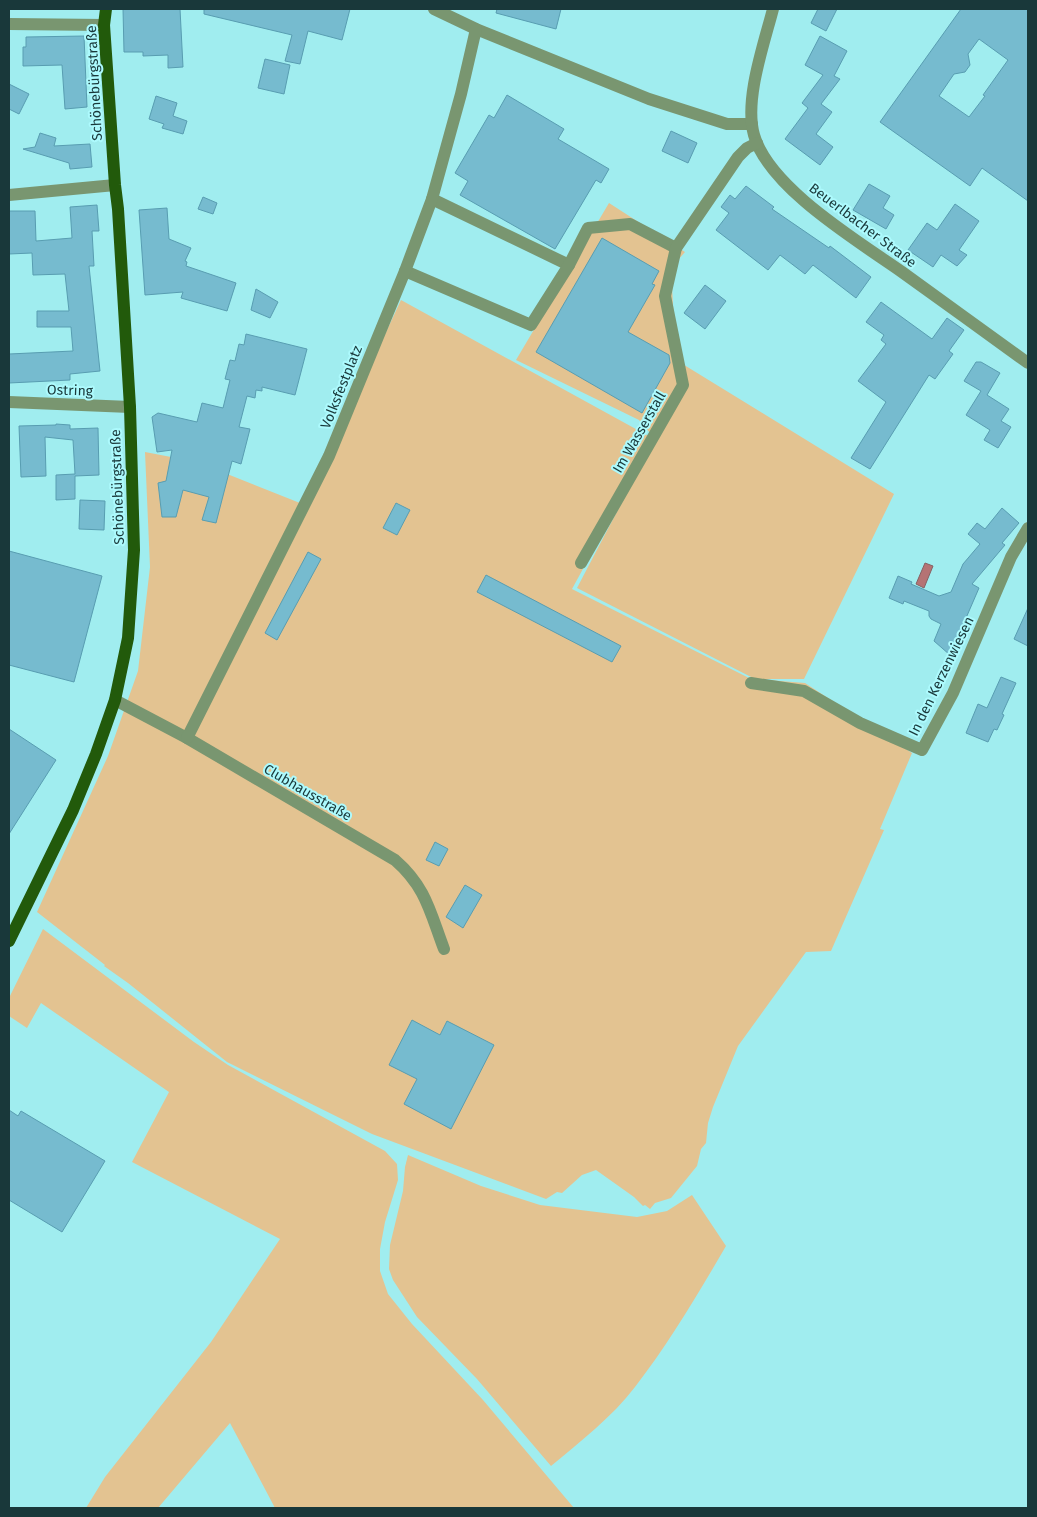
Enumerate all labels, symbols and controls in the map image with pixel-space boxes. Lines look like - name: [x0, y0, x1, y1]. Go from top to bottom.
- street label: Schönebürgstraße: [83, 25, 106, 141]
- street label: Beuerlbacher Straße: [806, 179, 920, 271]
- street label: Volksfestplatz: [317, 343, 366, 431]
- street label: Ostring: [47, 381, 94, 400]
- street label: Im Wasserstall: [609, 388, 670, 476]
- street label: Schönebürgstraße: [107, 429, 128, 545]
- street label: In den Kerzenwiesen: [905, 614, 978, 739]
- street label: Clubhausstraße: [261, 760, 355, 824]

